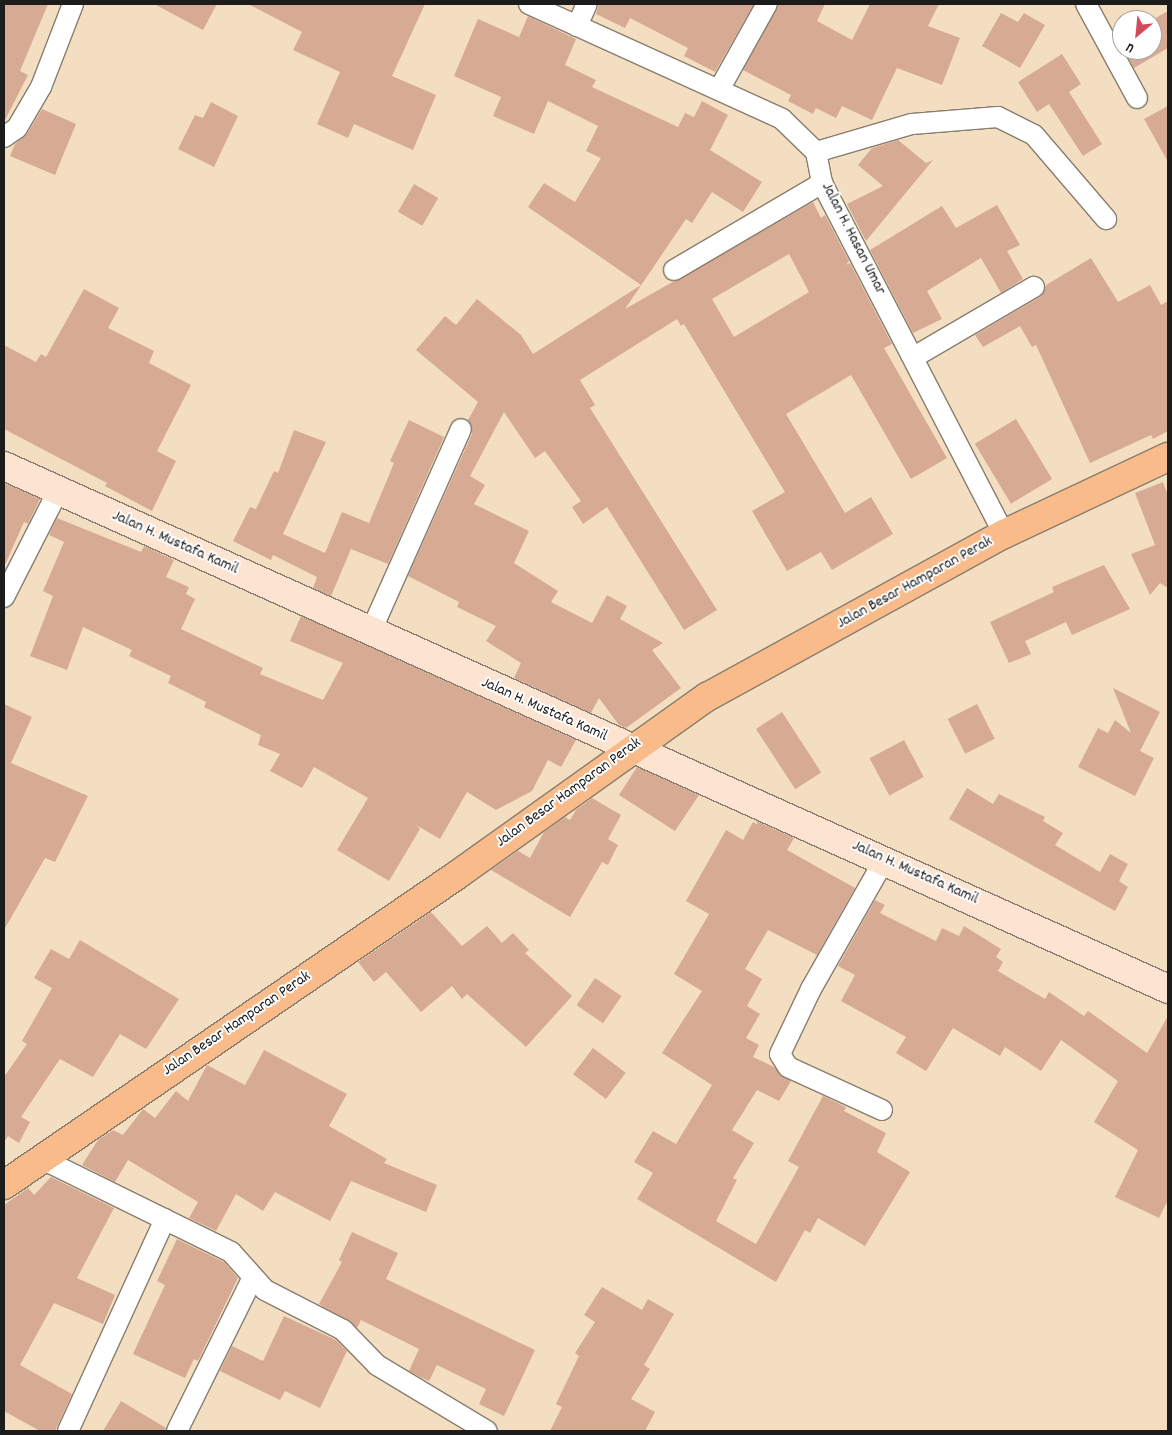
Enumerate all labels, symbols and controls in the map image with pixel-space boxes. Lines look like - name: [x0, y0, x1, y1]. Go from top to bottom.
- north arrow: [1112, 10, 1162, 60]
- text: U: [1123, 37, 1138, 58]
- street label: Jalan H. Hasan Umar: [816, 180, 890, 298]
- street label: Jalan H. Mustafa Kamil: [109, 507, 241, 579]
- street label: Jalan Besar Hamparan Perak: [834, 532, 996, 634]
- street label: Jalan H. Mustafa Kamil: [478, 674, 610, 746]
- street label: Jalan Besar Hamparan Perak: [493, 734, 645, 852]
- street label: Jalan H. Mustafa Kamil: [849, 837, 981, 909]
- street label: Jalan Besar Hamparan Perak: [159, 967, 315, 1081]

